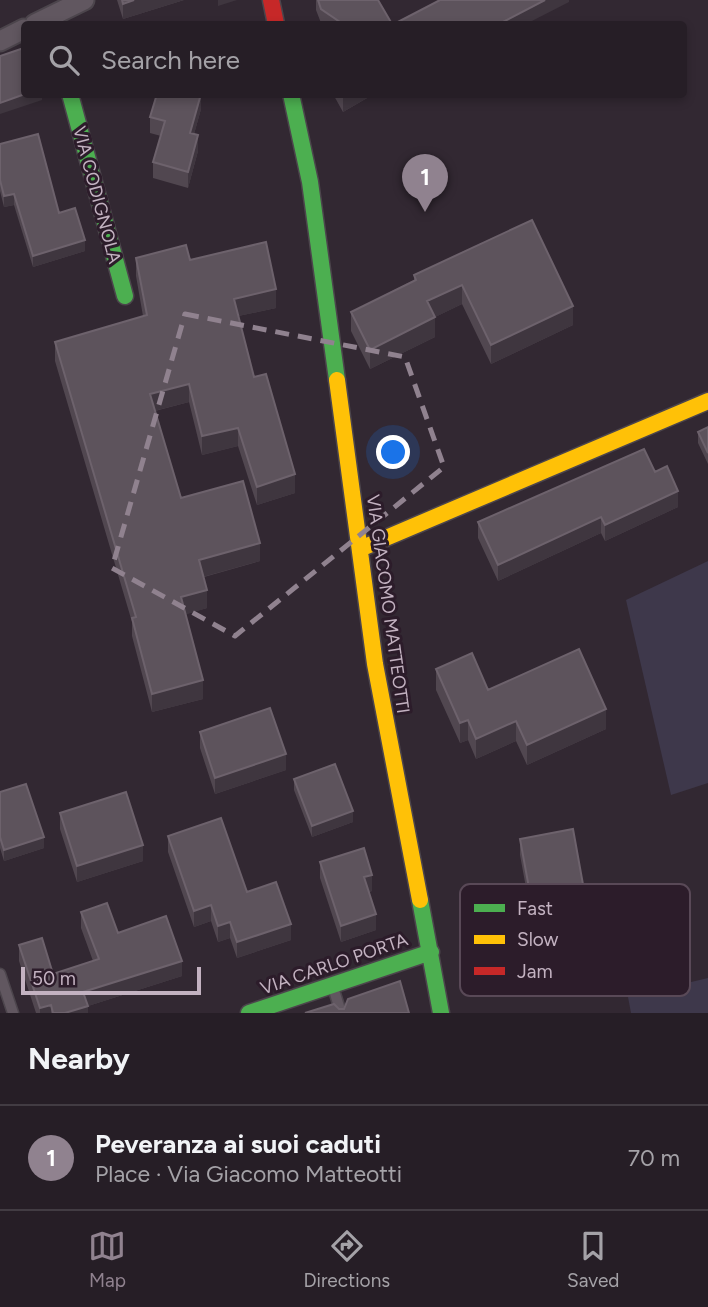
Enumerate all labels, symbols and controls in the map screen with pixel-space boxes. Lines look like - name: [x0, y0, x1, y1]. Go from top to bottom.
- search box: [21, 21, 687, 98]
- icon: search: [45, 41, 83, 79]
- text: Search here: [101, 44, 240, 76]
- street label: VIA CODIGNOLA: [68, 124, 126, 266]
- pin: 1: [402, 154, 448, 212]
- your location: [376, 435, 410, 469]
- street label: VIA GIACOMO MATTEOTTI: [362, 493, 414, 715]
- legend: [460, 884, 690, 996]
- text: Fast: [517, 897, 553, 920]
- street label: VIA CARLO PORTA: [257, 928, 411, 1000]
- text: Slow: [517, 928, 559, 951]
- text: Jam: [517, 960, 553, 983]
- scale bar: [21, 964, 201, 996]
- text: 50 m: [32, 967, 76, 990]
- text: Nearby: [28, 1040, 130, 1077]
- text: Peveranza ai suoi caduti: [95, 1128, 381, 1160]
- text: 1: [46, 1144, 56, 1172]
- text: 70 m: [628, 1144, 680, 1172]
- text: Place · Via Giacomo Matteotti: [95, 1160, 402, 1188]
- tab: Map: [88, 1227, 126, 1292]
- tab: Directions: [303, 1227, 390, 1292]
- tab: Saved: [567, 1227, 619, 1292]

